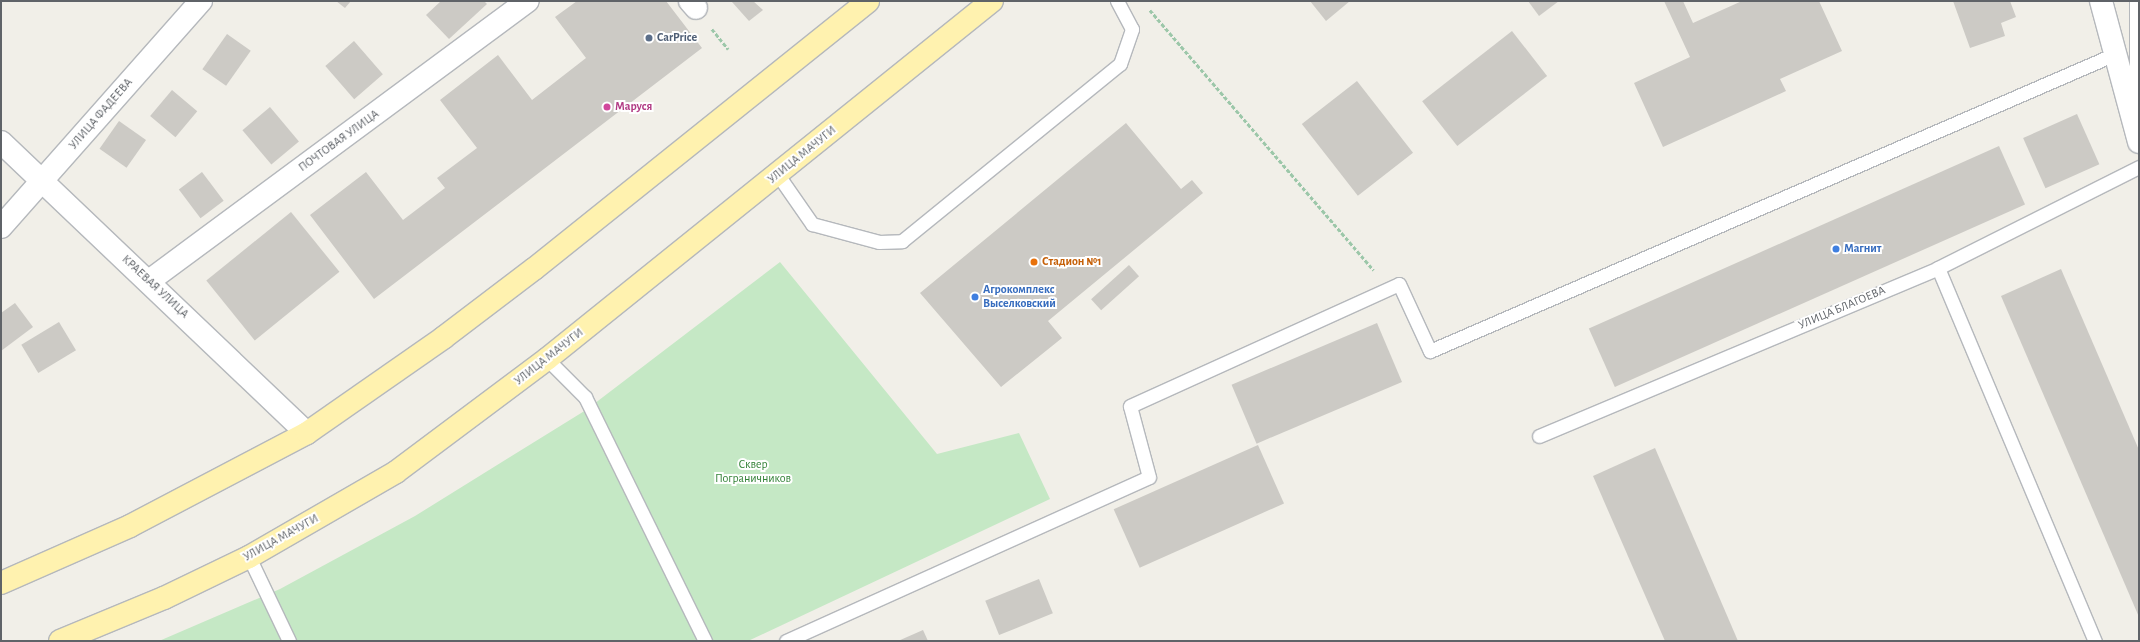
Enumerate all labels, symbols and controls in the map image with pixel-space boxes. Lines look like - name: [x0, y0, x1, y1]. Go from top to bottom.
- place label: CarPrice: [657, 31, 697, 45]
- marker: CarPrice: [644, 33, 654, 43]
- street label: УЛИЦА ФАДЕЕВА: [66, 75, 136, 153]
- place label: Маруся: [615, 100, 652, 114]
- marker: Маруся: [602, 102, 612, 112]
- street label: ПОЧТОВАЯ УЛИЦА: [296, 107, 382, 175]
- street label: УЛИЦА МАЧУГИ: [765, 123, 839, 187]
- place label: Магнит: [1844, 242, 1881, 256]
- marker: Магнит: [1831, 244, 1841, 254]
- street label: КРАЕВАЯ УЛИЦА: [119, 252, 191, 322]
- place label: Стадион №1: [1042, 255, 1101, 269]
- marker: Стадион №1: [1029, 257, 1039, 267]
- place label: Агрокомплекс Выселковский: [983, 283, 1056, 311]
- street label: УЛИЦА БЛАГОЕВА: [1796, 283, 1888, 333]
- marker: Агрокомплекс Выселковский: [970, 292, 980, 302]
- street label: УЛИЦА МАЧУГИ: [512, 326, 586, 388]
- park label: Сквер Пограничников: [715, 458, 791, 486]
- street label: УЛИЦА МАЧУГИ: [241, 511, 321, 565]

